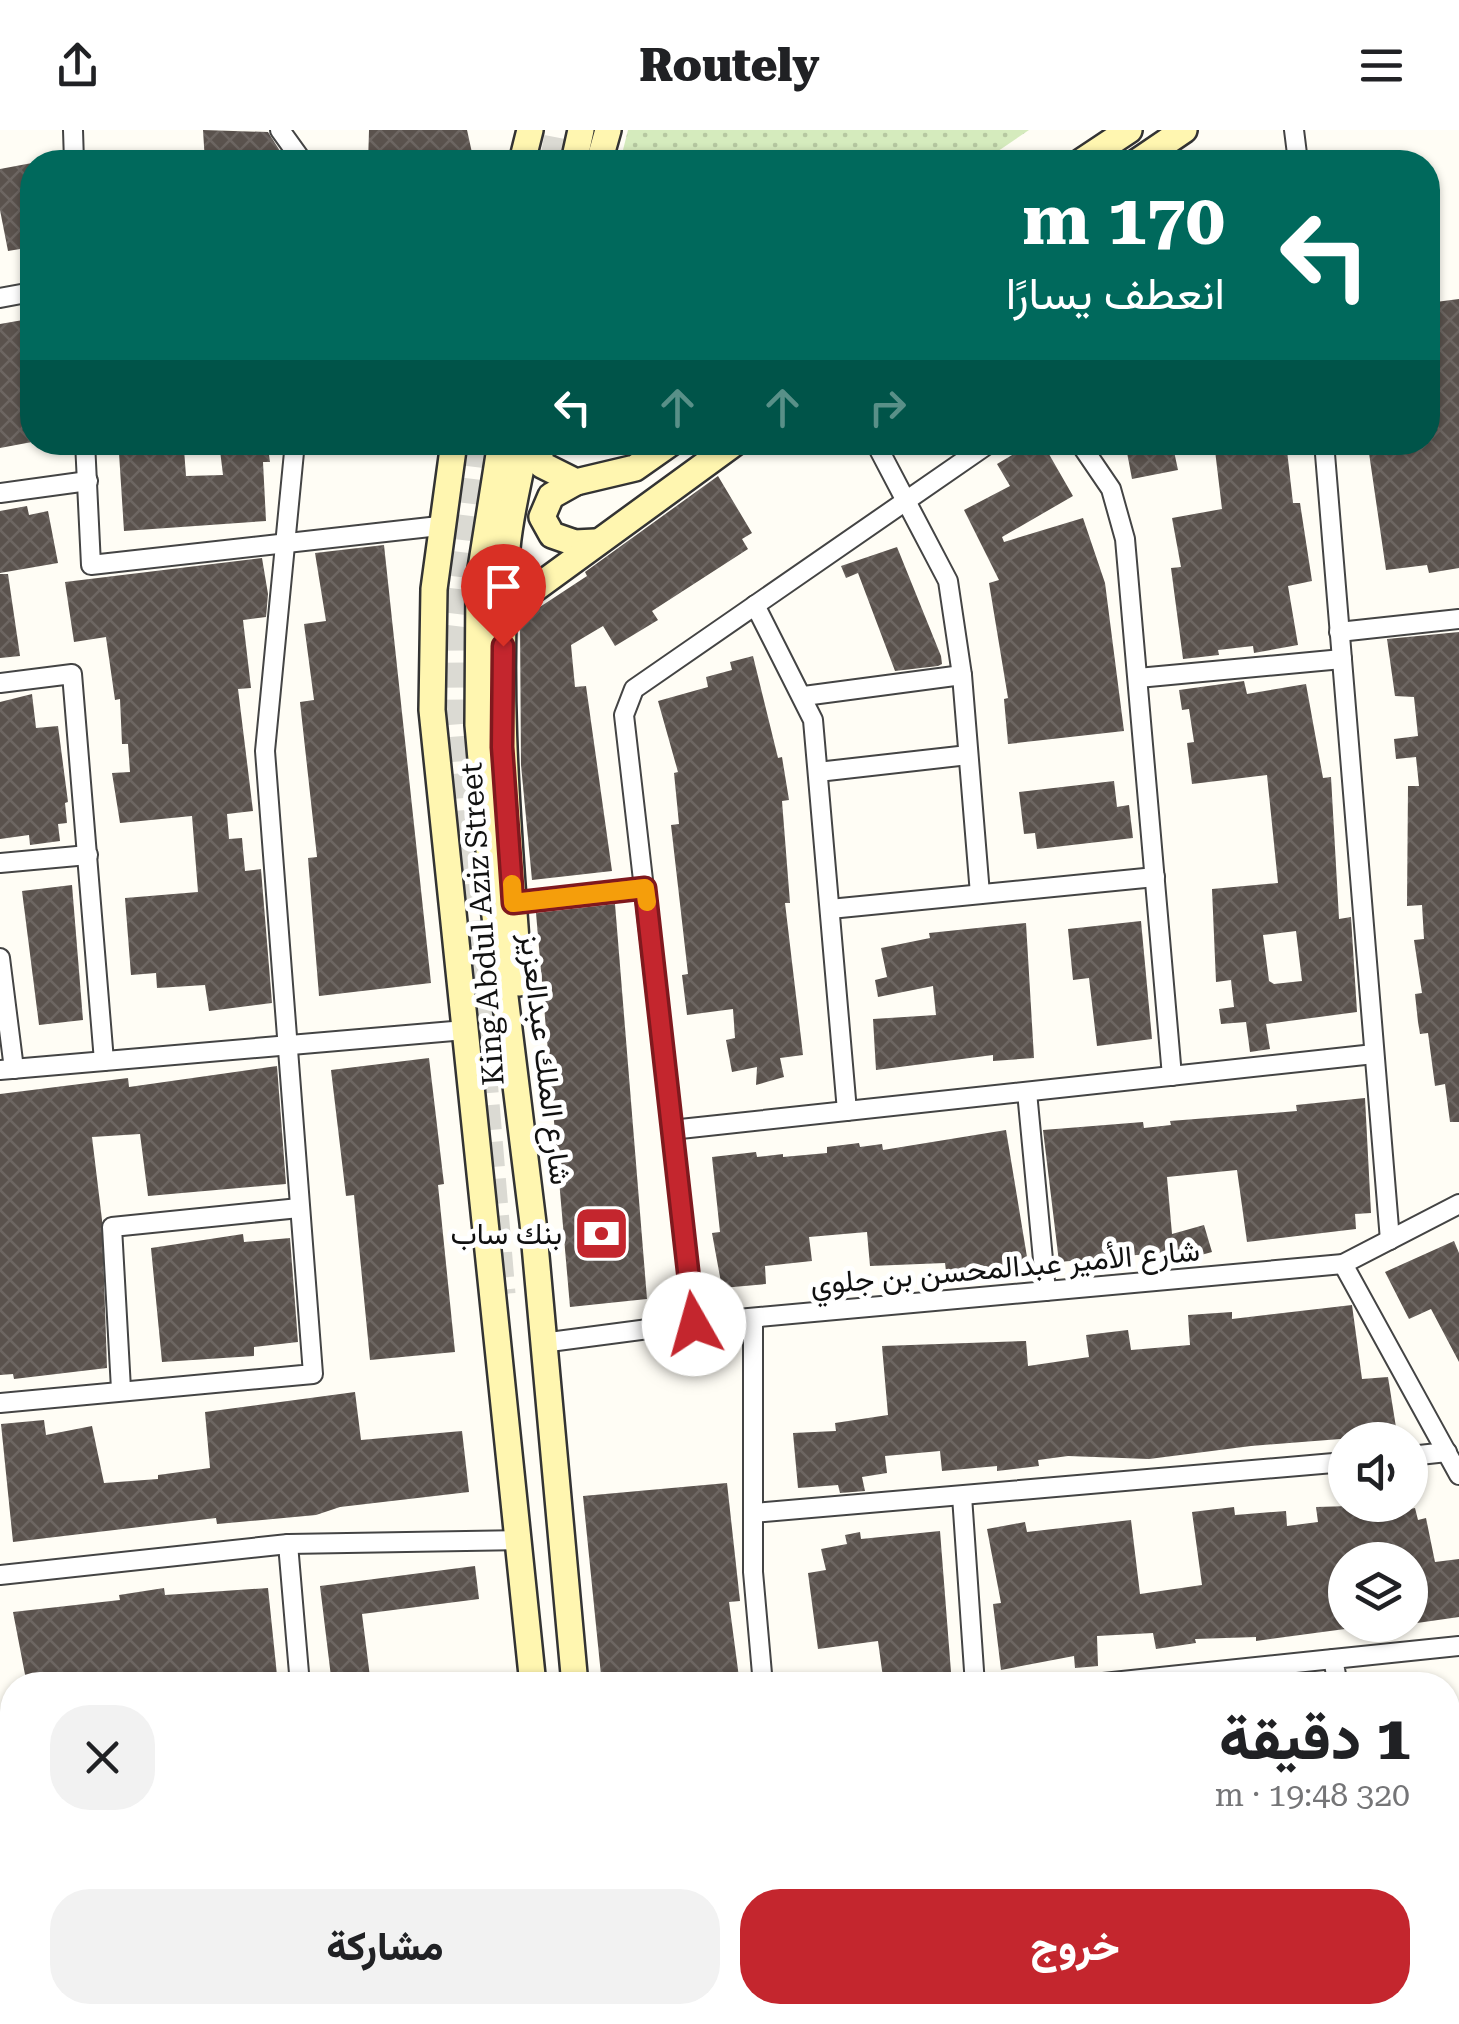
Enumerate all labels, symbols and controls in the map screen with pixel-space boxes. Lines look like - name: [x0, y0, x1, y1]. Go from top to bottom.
- icon: share: [50, 38, 105, 93]
- icon: menu: [1354, 38, 1409, 93]
- text: Routely: [639, 39, 820, 92]
- text: 170 m: [1022, 179, 1225, 261]
- icon: left: [1260, 190, 1390, 320]
- text: انعطف يسارًا: [1006, 267, 1225, 320]
- icon: left: [545, 380, 600, 435]
- icon: ahead: [650, 380, 705, 435]
- icon: ahead: [755, 380, 810, 435]
- icon: right: [860, 380, 915, 435]
- pin: [461, 544, 546, 647]
- icon: arrive: [476, 559, 531, 614]
- street label: King Abdul Aziz Street: [453, 761, 511, 1087]
- street label: شارع الملك عبدالعزيز: [510, 930, 579, 1187]
- bank icon: بنك ساب: [571, 1203, 631, 1263]
- place label: بنك ساب: [450, 1216, 562, 1251]
- street label: شارع الأمير عبدالمحسن بن جلوي: [809, 1233, 1202, 1308]
- position arrow: [642, 1272, 746, 1376]
- map controls: [1328, 1422, 1428, 1642]
- button: sound: [1328, 1422, 1428, 1522]
- button: layers: [1328, 1542, 1428, 1642]
- text: 1 دقيقة: [1219, 1703, 1410, 1774]
- button: close: [50, 1705, 155, 1810]
- text: 320 m · 19:48: [1215, 1776, 1410, 1814]
- button: مشاركة: [50, 1889, 720, 2004]
- button: خروج: [740, 1889, 1410, 2004]

